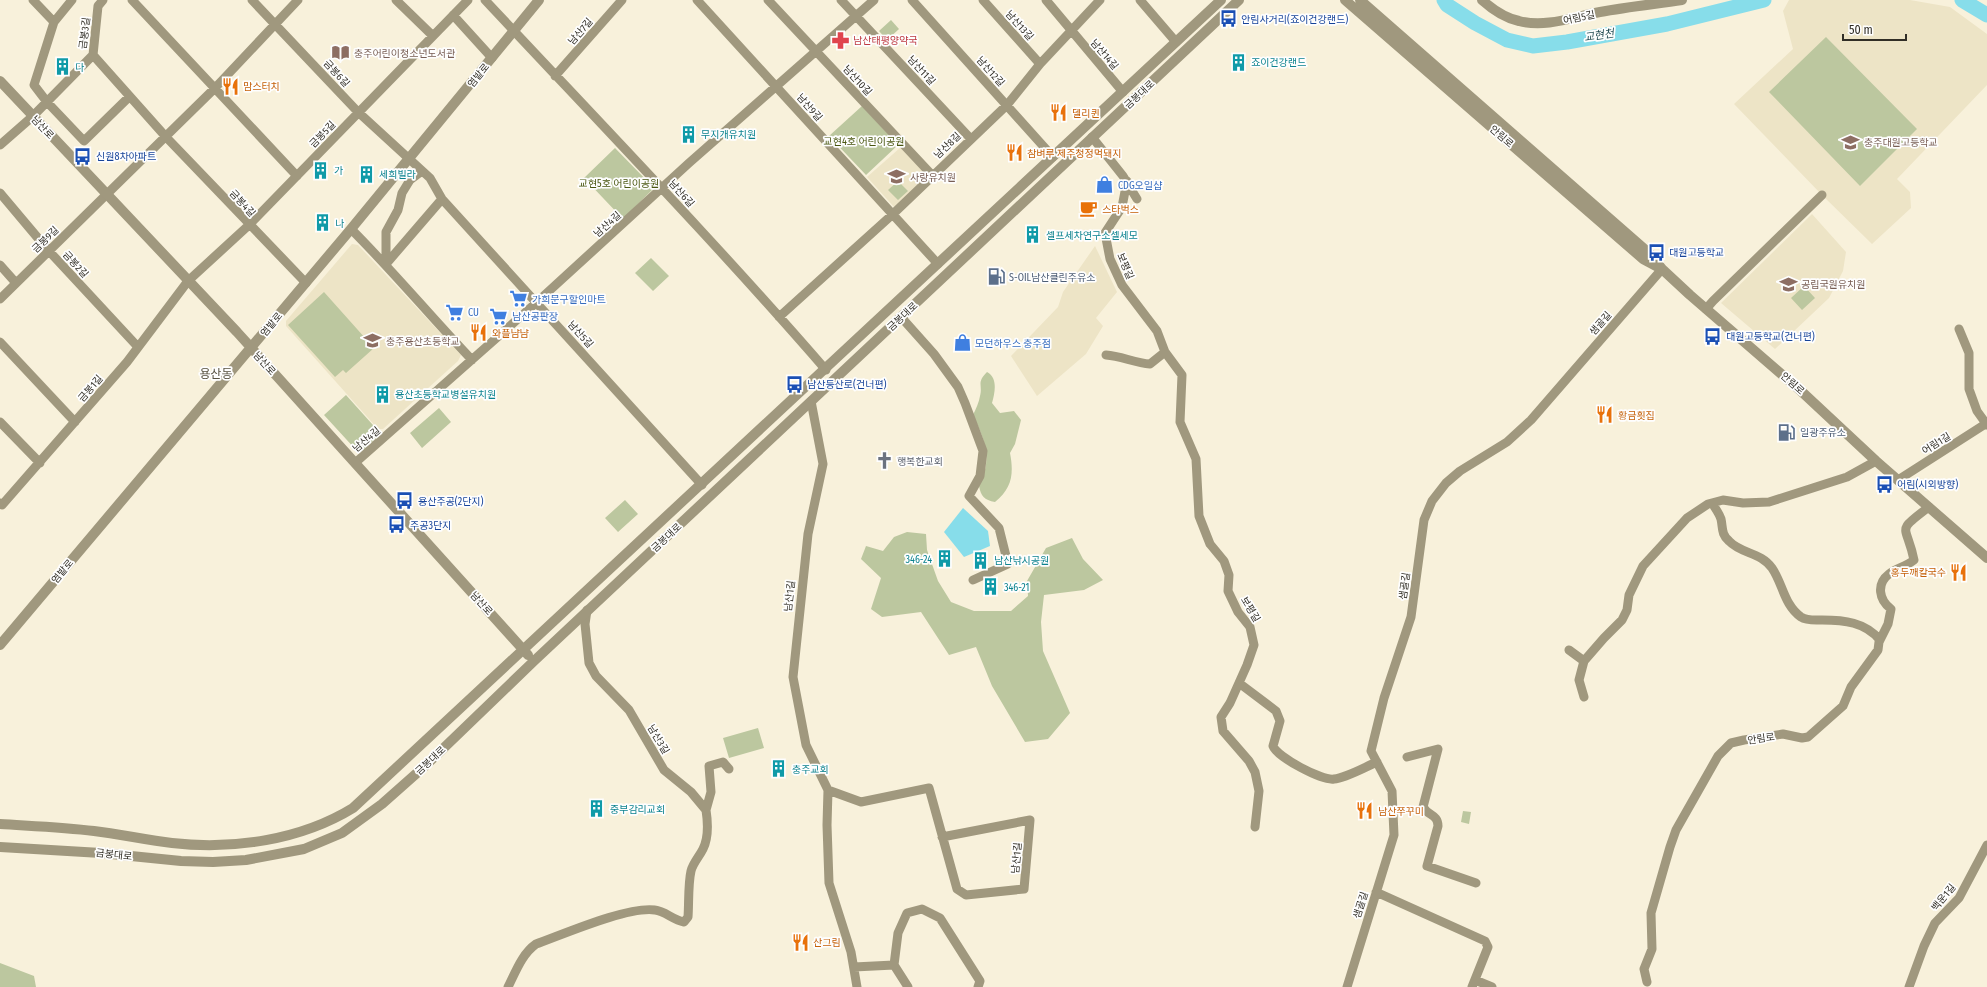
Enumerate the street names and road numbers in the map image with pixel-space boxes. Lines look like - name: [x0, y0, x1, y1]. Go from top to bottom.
- street label: 남산13길: [1003, 8, 1036, 43]
- street label: 어림5길: [1562, 9, 1596, 27]
- street label: 금봉3길: [77, 16, 93, 50]
- street label: 남산7길: [566, 16, 596, 48]
- street label: 남산14길: [1088, 37, 1121, 72]
- street label: 남산11길: [905, 54, 938, 88]
- street label: 남산12길: [974, 54, 1007, 89]
- street label: 금봉6길: [321, 58, 352, 90]
- street label: 염밭로: [465, 61, 492, 90]
- street label: 남산10길: [840, 63, 874, 98]
- street label: 금봉대로: [1122, 78, 1157, 112]
- street label: 남산9길: [794, 92, 825, 124]
- street label: 남산로: [28, 113, 56, 142]
- street label: 금봉5길: [307, 119, 338, 150]
- street label: 안림로: [1487, 123, 1516, 150]
- street label: 남산8길: [932, 130, 964, 161]
- street label: 남산6길: [666, 178, 697, 210]
- street label: 금봉4길: [227, 188, 258, 220]
- street label: 남산4길: [592, 209, 624, 240]
- street label: 금봉9길: [30, 224, 62, 255]
- street label: 금봉2길: [60, 249, 91, 280]
- street label: 보평길: [1114, 251, 1136, 281]
- street label: 금봉대로: [885, 300, 920, 334]
- street label: 샘골길: [1587, 309, 1614, 338]
- street label: 염밭로: [258, 310, 285, 339]
- street label: 남산5길: [565, 319, 595, 351]
- street label: 남산로: [251, 349, 278, 378]
- street label: 안림로: [1778, 370, 1807, 397]
- street label: 금봉1길: [76, 373, 106, 404]
- street label: 남산4길: [350, 425, 383, 455]
- street label: 어림1길: [1920, 430, 1953, 457]
- street label: 금봉대로: [649, 521, 684, 555]
- street label: 염밭로: [49, 557, 76, 586]
- street label: 샘골길: [1397, 572, 1413, 601]
- street label: 남산1길: [782, 580, 798, 612]
- street label: 남산로: [468, 589, 495, 618]
- street label: 보평길: [1238, 595, 1262, 624]
- street label: 남산3길: [645, 723, 672, 756]
- street label: 안림로: [1747, 731, 1776, 747]
- street label: 금봉대로: [413, 744, 448, 778]
- street label: 남산1길: [1010, 842, 1024, 874]
- street label: 금봉대로: [95, 847, 133, 863]
- street label: 백운1길: [1929, 882, 1958, 914]
- street label: 샘골길: [1351, 890, 1371, 920]

